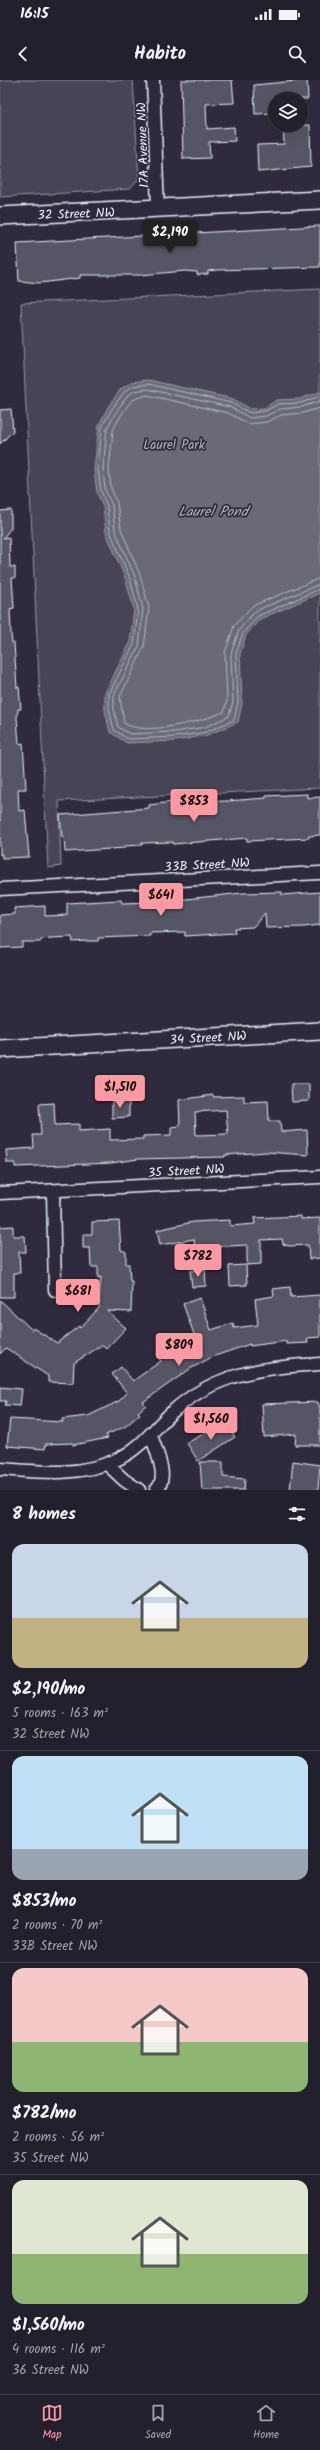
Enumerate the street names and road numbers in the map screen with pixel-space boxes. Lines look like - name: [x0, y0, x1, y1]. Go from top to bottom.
- street label: 17A Avenue NW: [132, 102, 155, 188]
- street label: 32 Street NW: [37, 203, 115, 226]
- street label: 33B Street NW: [164, 853, 250, 878]
- street label: 34 Street NW: [169, 1026, 247, 1051]
- street label: 35 Street NW: [147, 1159, 225, 1184]

